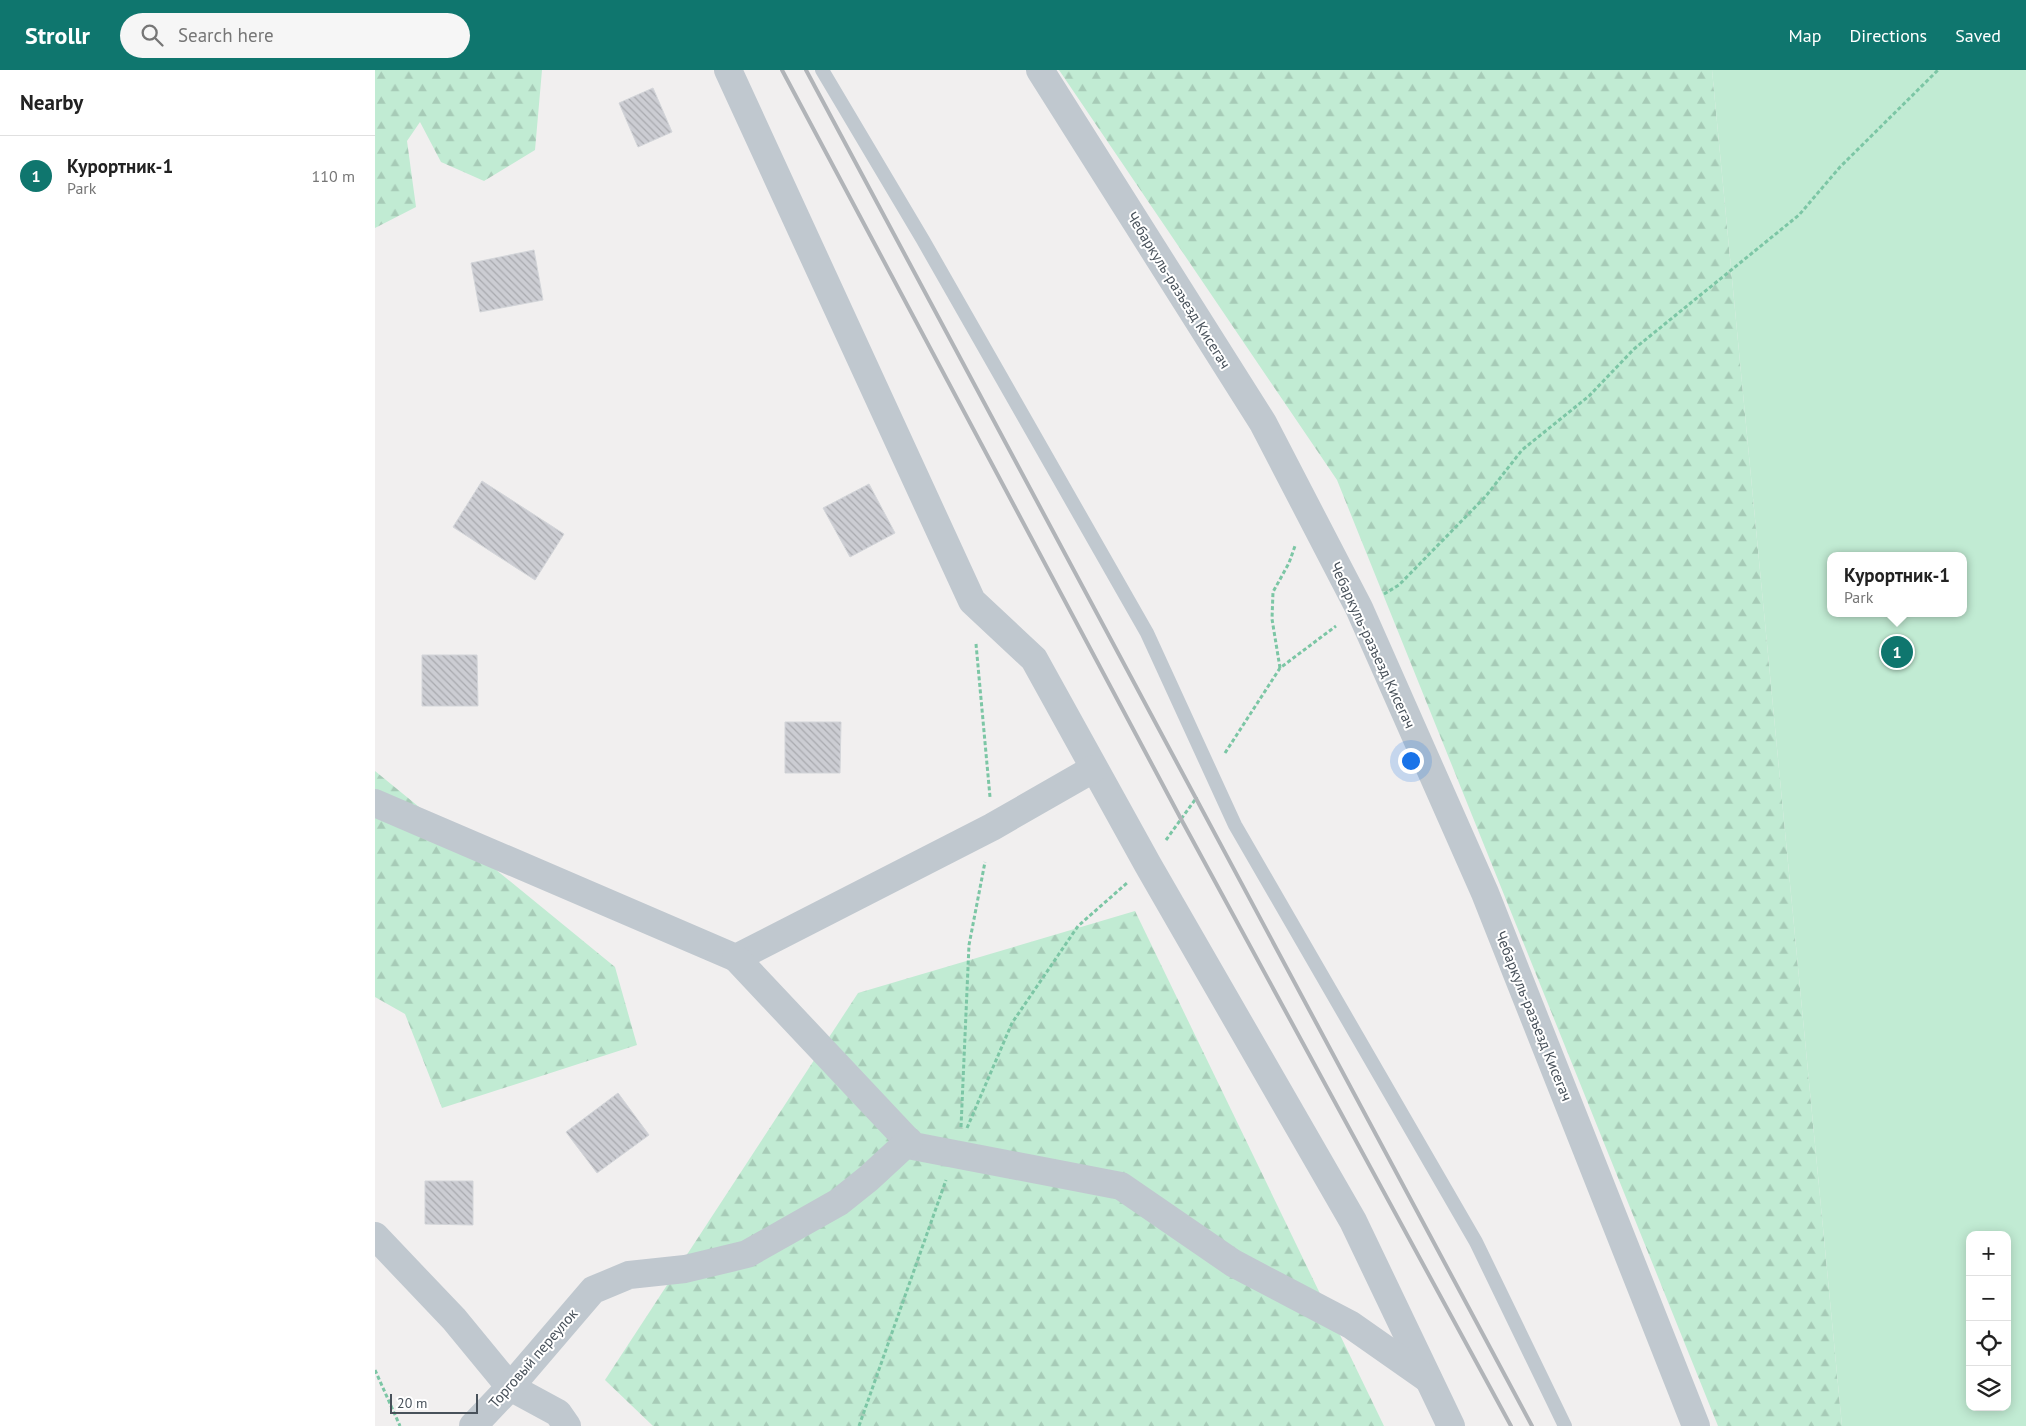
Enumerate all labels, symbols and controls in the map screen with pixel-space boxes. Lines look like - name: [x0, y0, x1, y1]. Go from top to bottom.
- search box: [120, 13, 470, 58]
- text: Strollr: [25, 20, 90, 51]
- icon: search: [138, 21, 166, 49]
- text: Search here: [178, 23, 274, 47]
- text: Map: [1789, 24, 1821, 47]
- text: Directions: [1849, 24, 1927, 47]
- text: Saved: [1955, 24, 2001, 47]
- text: Nearby: [20, 89, 83, 116]
- text: Курортник-1: [67, 154, 173, 178]
- text: 1: [31, 166, 41, 186]
- text: 110 m: [312, 166, 355, 186]
- text: Park: [67, 178, 96, 198]
- street label: Чебаркуль-разъезд Кисегач: [1123, 208, 1235, 372]
- popup: [1827, 552, 1967, 617]
- street label: Чебаркуль-разъезд Кисегач: [1326, 559, 1420, 731]
- text: Курортник-1: [1844, 563, 1950, 587]
- text: Park: [1844, 587, 1873, 607]
- pin: 1: [1881, 633, 1913, 671]
- your location: [1398, 748, 1424, 774]
- street label: Чебаркуль-разъезд Кисегач: [1491, 928, 1577, 1104]
- map controls: [1966, 1231, 2011, 1411]
- button: +: [1966, 1231, 2011, 1276]
- button: −: [1966, 1276, 2011, 1321]
- street label: Торговый переулок: [484, 1304, 582, 1412]
- button: locate: [1966, 1321, 2011, 1366]
- button: layers: [1966, 1366, 2011, 1411]
- scale bar: [390, 1391, 477, 1414]
- text: 20 m: [397, 1394, 427, 1412]

